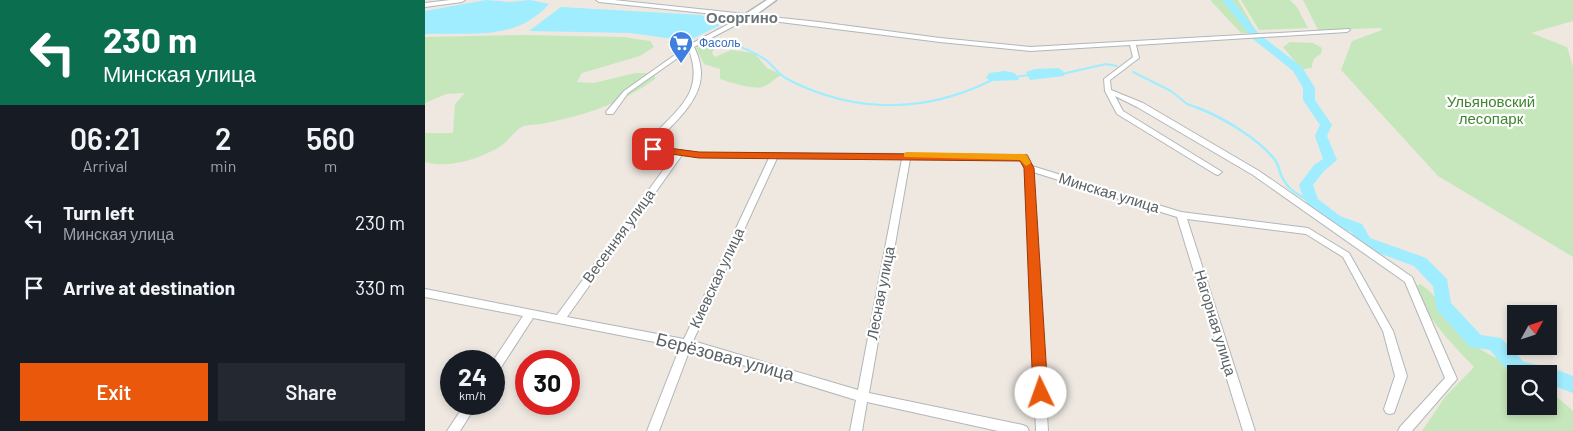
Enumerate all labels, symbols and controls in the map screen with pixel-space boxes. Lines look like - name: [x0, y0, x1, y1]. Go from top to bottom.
- district label: Осоргино: [706, 8, 778, 26]
- text: 230 m: [103, 18, 197, 60]
- icon: left: [20, 20, 85, 85]
- supermarket icon: Фасоль: [668, 30, 694, 64]
- place label: Фасоль: [699, 35, 741, 49]
- text: Минская улица: [103, 60, 256, 86]
- park label: Ульяновский лесопарк: [1447, 92, 1535, 127]
- text: 06:21: [70, 120, 140, 156]
- text: 2: [215, 120, 232, 156]
- text: 560: [306, 120, 355, 156]
- pin: [632, 128, 674, 170]
- icon: arrive: [639, 135, 667, 163]
- text: Arrival: [83, 156, 128, 175]
- text: min: [210, 156, 236, 175]
- text: m: [324, 156, 337, 175]
- street label: Минская улица: [1057, 168, 1162, 216]
- street label: Весенняя улица: [578, 185, 659, 286]
- text: Turn left: [63, 201, 134, 224]
- icon: left: [20, 209, 48, 237]
- text: 230 m: [355, 211, 405, 234]
- text: Минская улица: [63, 224, 174, 243]
- street label: Киевская улица: [685, 224, 747, 330]
- street label: Лесная улица: [862, 244, 898, 341]
- street label: Нагорная улица: [1191, 267, 1241, 379]
- icon: arrive: [20, 274, 48, 302]
- text: Arrive at destination: [63, 276, 235, 299]
- text: 330 m: [355, 276, 405, 299]
- north arrow: [1507, 305, 1557, 355]
- map controls: [1507, 305, 1557, 415]
- street label: Берёзовая улица: [654, 327, 798, 385]
- speed limit sign: 30: [515, 350, 580, 415]
- text: 24: [458, 361, 487, 391]
- button: Exit: [20, 363, 208, 421]
- button: Share: [218, 363, 405, 421]
- button: search: [1507, 365, 1557, 415]
- position arrow: [1014, 366, 1066, 418]
- text: km/h: [459, 388, 486, 402]

